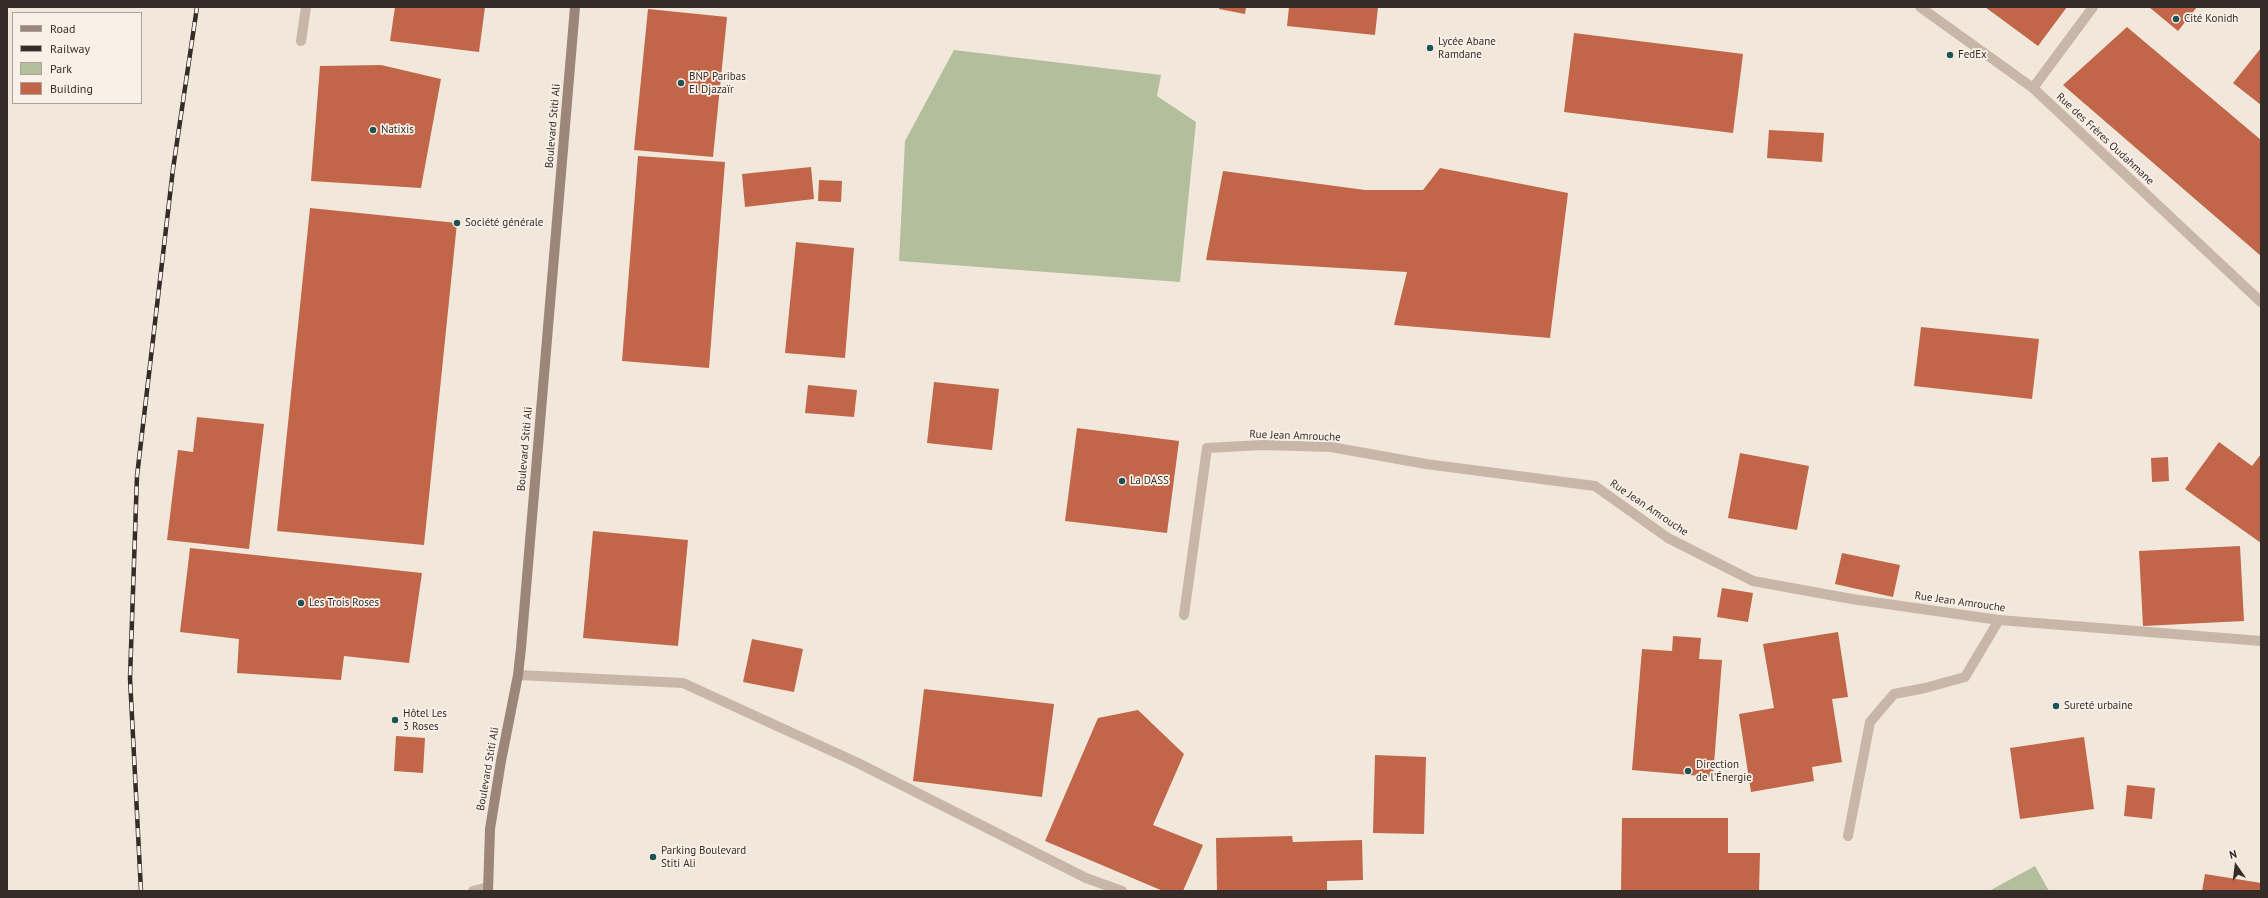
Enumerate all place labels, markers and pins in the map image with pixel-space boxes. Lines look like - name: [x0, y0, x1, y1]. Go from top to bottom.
- place label: Cité Konidh: [2184, 12, 2238, 26]
- marker: Cité Konidh: [2171, 14, 2181, 24]
- place label: Lycée Abane Ramdane: [1438, 35, 1496, 61]
- marker: Lycée Abane Ramdane: [1425, 43, 1435, 53]
- place label: FedEx: [1958, 48, 1987, 62]
- marker: FedEx: [1945, 50, 1955, 60]
- place label: BNP Paribas El Djazaïr: [689, 70, 746, 96]
- marker: BNP Paribas El Djazaïr: [676, 78, 686, 88]
- place label: Natixis: [381, 123, 414, 137]
- marker: Natixis: [368, 125, 378, 135]
- place label: Société générale: [465, 216, 543, 230]
- marker: Société générale: [452, 218, 462, 228]
- place label: La DASS: [1130, 474, 1169, 488]
- marker: La DASS: [1117, 476, 1127, 486]
- place label: Les Trois Roses: [309, 596, 379, 610]
- marker: Les Trois Roses: [296, 598, 306, 608]
- place label: Sureté urbaine: [2064, 699, 2133, 713]
- marker: Sureté urbaine: [2051, 701, 2061, 711]
- place label: Hôtel Les 3 Roses: [403, 707, 447, 733]
- marker: Hôtel Les 3 Roses: [390, 715, 400, 725]
- place label: Direction de l'Énergie: [1696, 758, 1752, 784]
- marker: Direction de l'Énergie: [1683, 766, 1693, 776]
- place label: Parking Boulevard Stiti Ali: [661, 844, 746, 870]
- marker: Parking Boulevard Stiti Ali: [648, 852, 658, 862]

